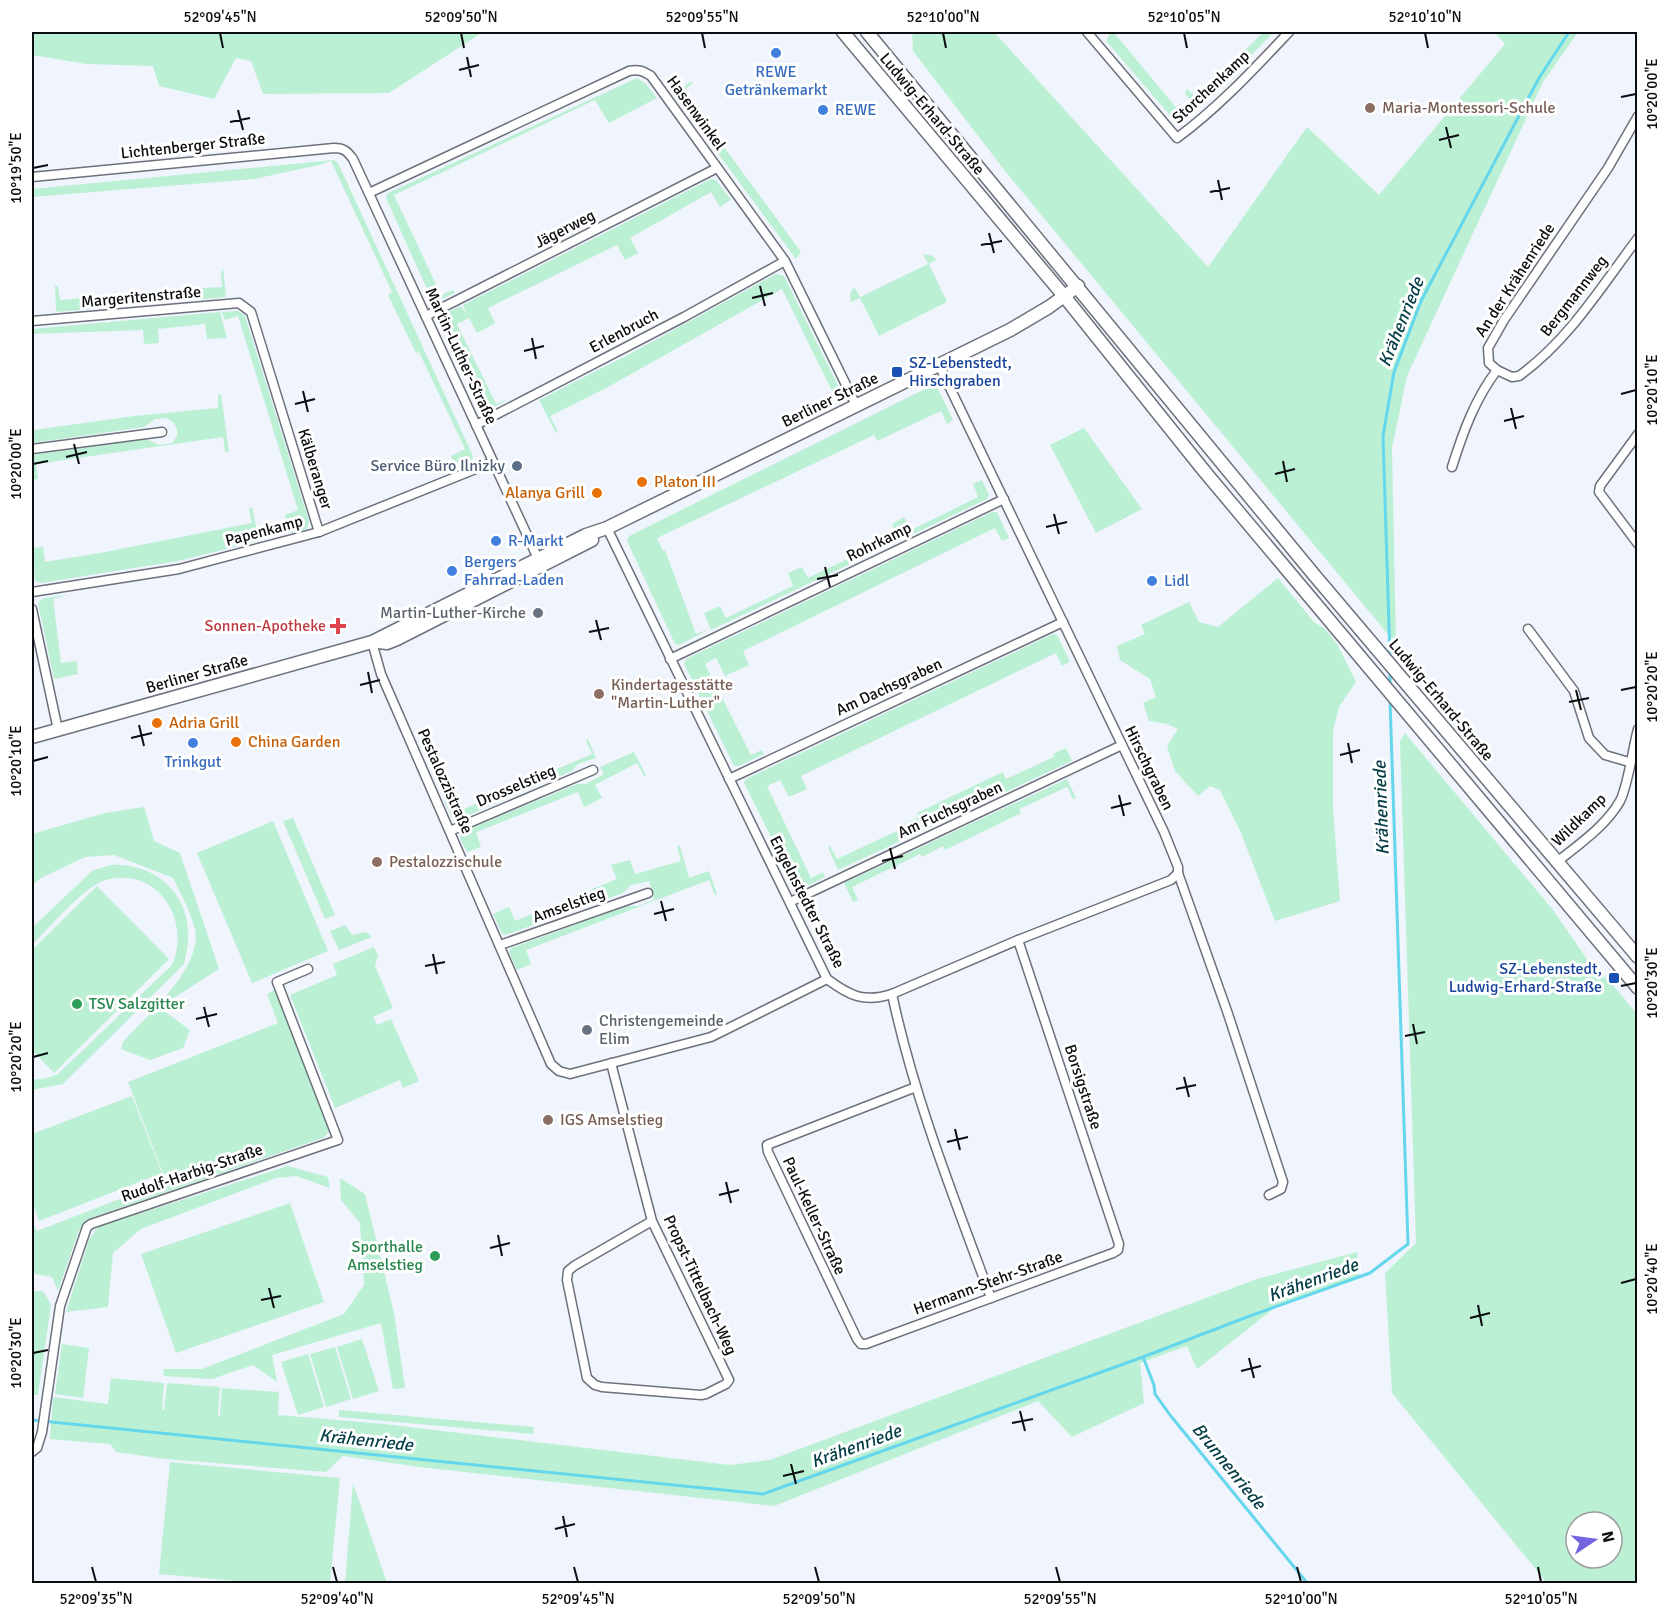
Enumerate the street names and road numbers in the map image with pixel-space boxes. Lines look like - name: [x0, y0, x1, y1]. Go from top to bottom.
- street label: Storchenkamp: [1168, 46, 1254, 128]
- street label: Ludwig-Erhard-Straße: [875, 49, 989, 179]
- street label: Hasenwinkel: [662, 72, 730, 155]
- street label: Lichtenberger Straße: [120, 128, 266, 164]
- street label: Jägerweg: [531, 205, 599, 253]
- street label: An der Krähenriede: [1471, 219, 1559, 341]
- street label: Bergmannweg: [1536, 251, 1612, 341]
- street label: Margeritenstraße: [80, 282, 202, 312]
- street label: Martin-Luther-Straße: [421, 284, 501, 428]
- street label: Erlenbruch: [586, 304, 662, 358]
- street label: Berliner Straße: [778, 368, 882, 432]
- street label: Kälberanger: [293, 426, 337, 512]
- street label: Papenkamp: [223, 511, 305, 551]
- street label: Rohrkamp: [843, 518, 915, 566]
- street label: Ludwig-Erhard-Straße: [1384, 635, 1498, 765]
- street label: Berliner Straße: [144, 650, 250, 698]
- street label: Am Dachsgraben: [833, 654, 945, 720]
- street label: Hirschgraben: [1120, 722, 1178, 814]
- street label: Pestalozzistraße: [413, 725, 477, 837]
- street label: Drosselstieg: [473, 760, 559, 812]
- street label: Am Fuchsgraben: [894, 777, 1006, 843]
- street label: Wildkamp: [1547, 789, 1611, 851]
- street label: Engelnstedter Straße: [765, 832, 849, 972]
- street label: Amselstieg: [530, 883, 608, 927]
- street label: Borsigstraße: [1060, 1042, 1106, 1132]
- street label: Rudolf-Harbig-Straße: [119, 1139, 265, 1207]
- street label: Paul-Keller-Straße: [778, 1154, 850, 1278]
- street label: Propst-Tittelbach-Weg: [659, 1212, 741, 1358]
- street label: Hermann-Stehr-Straße: [911, 1247, 1065, 1319]

